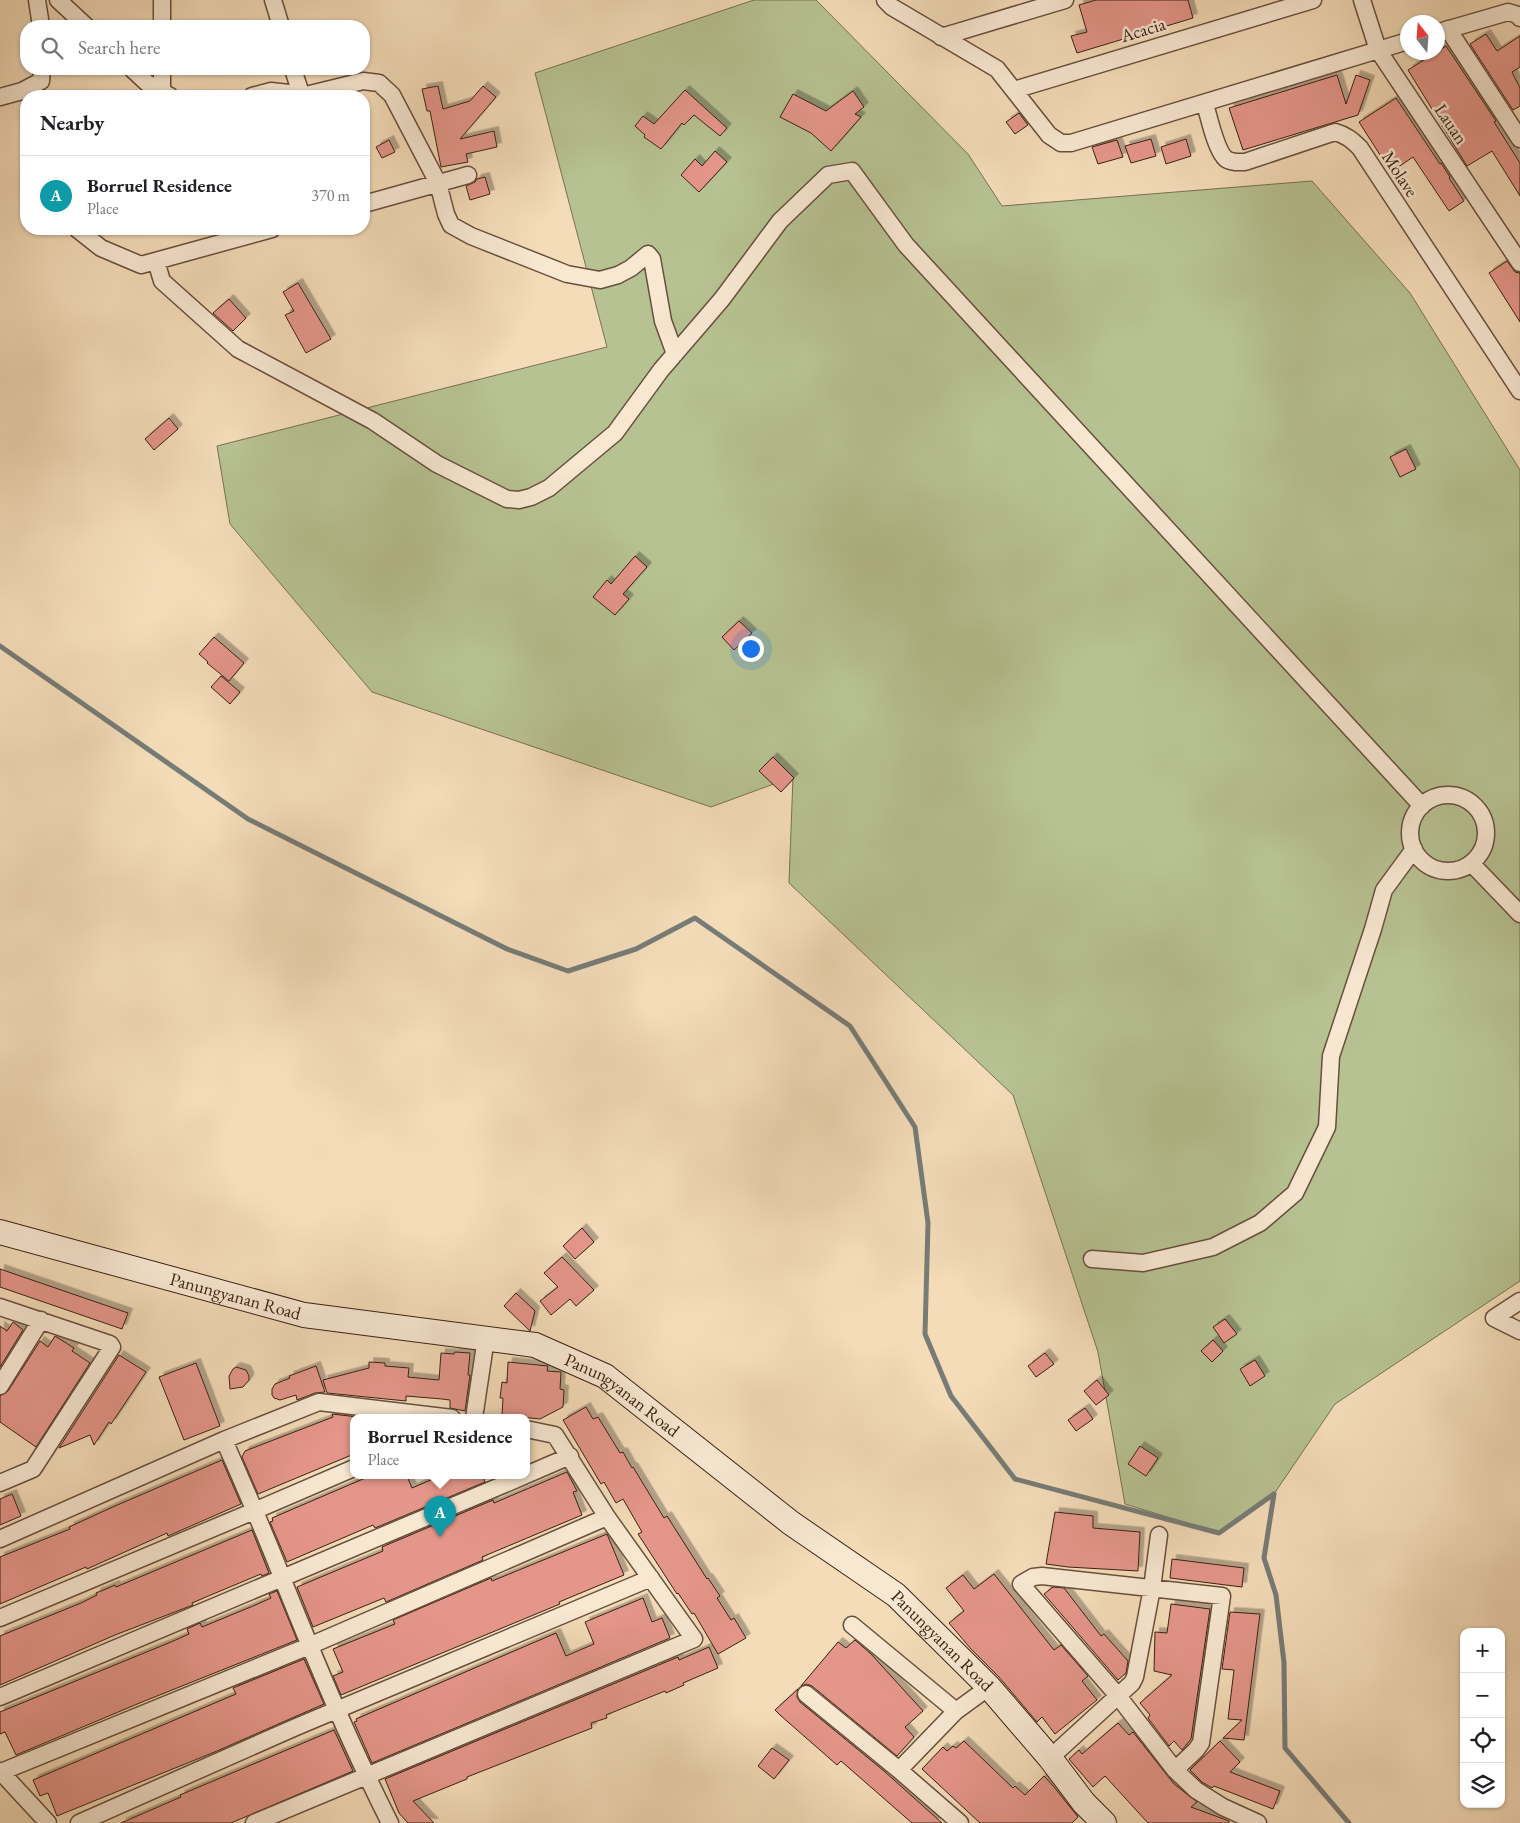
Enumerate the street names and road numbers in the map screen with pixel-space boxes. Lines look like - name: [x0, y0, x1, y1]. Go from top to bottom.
- street label: Acacia: [1117, 12, 1169, 47]
- street label: Lauan: [1430, 99, 1473, 149]
- street label: Molave: [1377, 146, 1424, 201]
- street label: Panungyanan Road: [167, 1267, 304, 1325]
- street label: Panungyanan Road: [561, 1348, 685, 1442]
- street label: Panungyanan Road: [886, 1585, 999, 1697]

